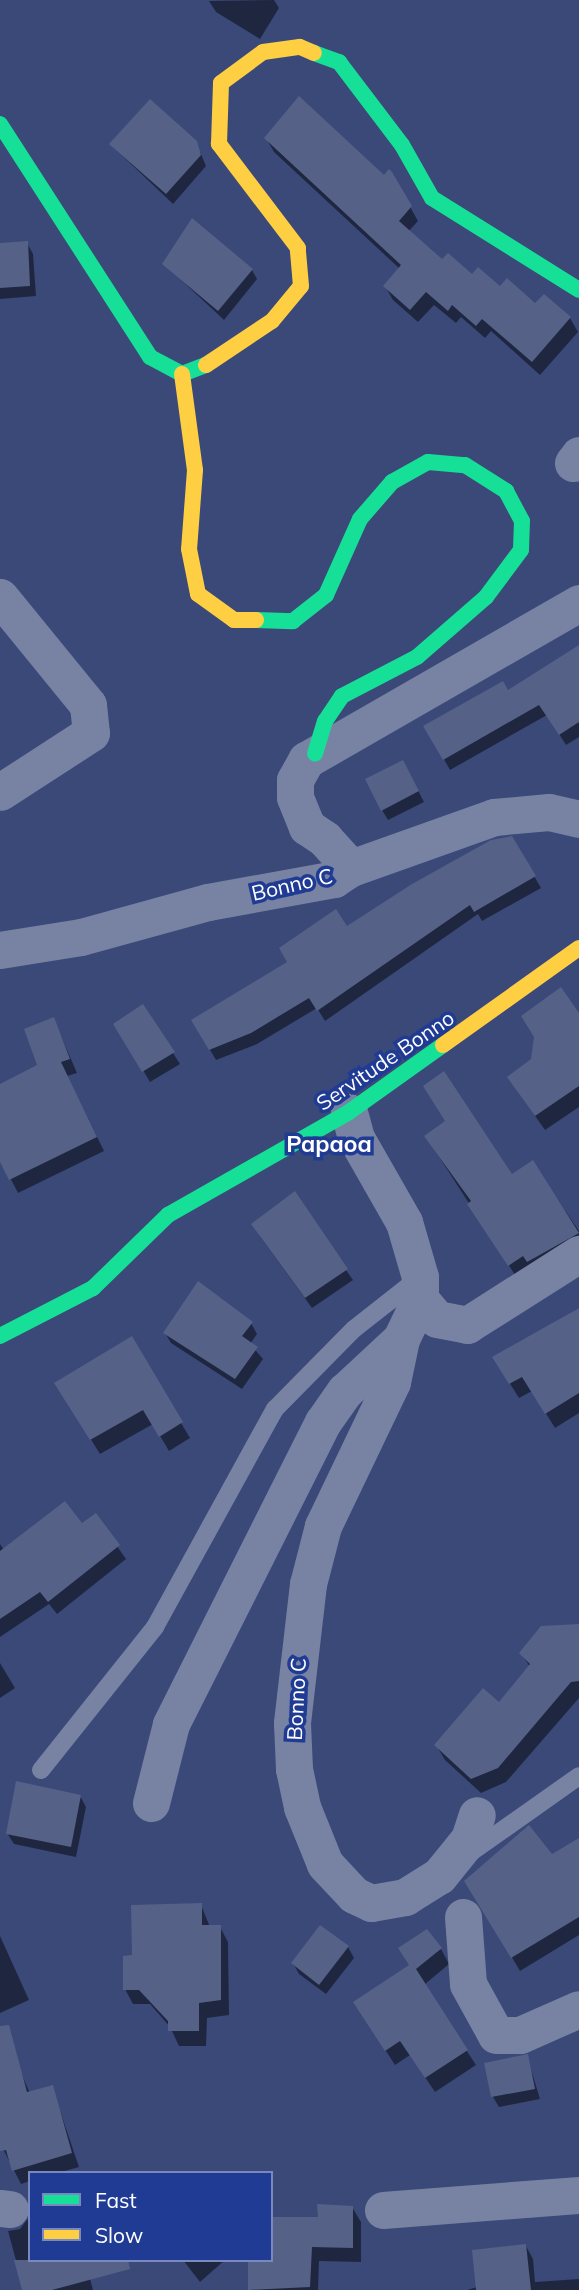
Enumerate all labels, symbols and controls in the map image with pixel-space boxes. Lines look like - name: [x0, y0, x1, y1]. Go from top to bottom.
- street label: Bonno C: [249, 862, 335, 906]
- street label: Servitude Bonno: [311, 1005, 459, 1115]
- district label: Papaoa: [286, 1130, 372, 1158]
- street label: Bonno C: [281, 1657, 311, 1741]
- legend: [28, 2171, 273, 2262]
- text: Fast: [95, 2187, 137, 2213]
- text: Slow: [95, 2222, 143, 2248]

